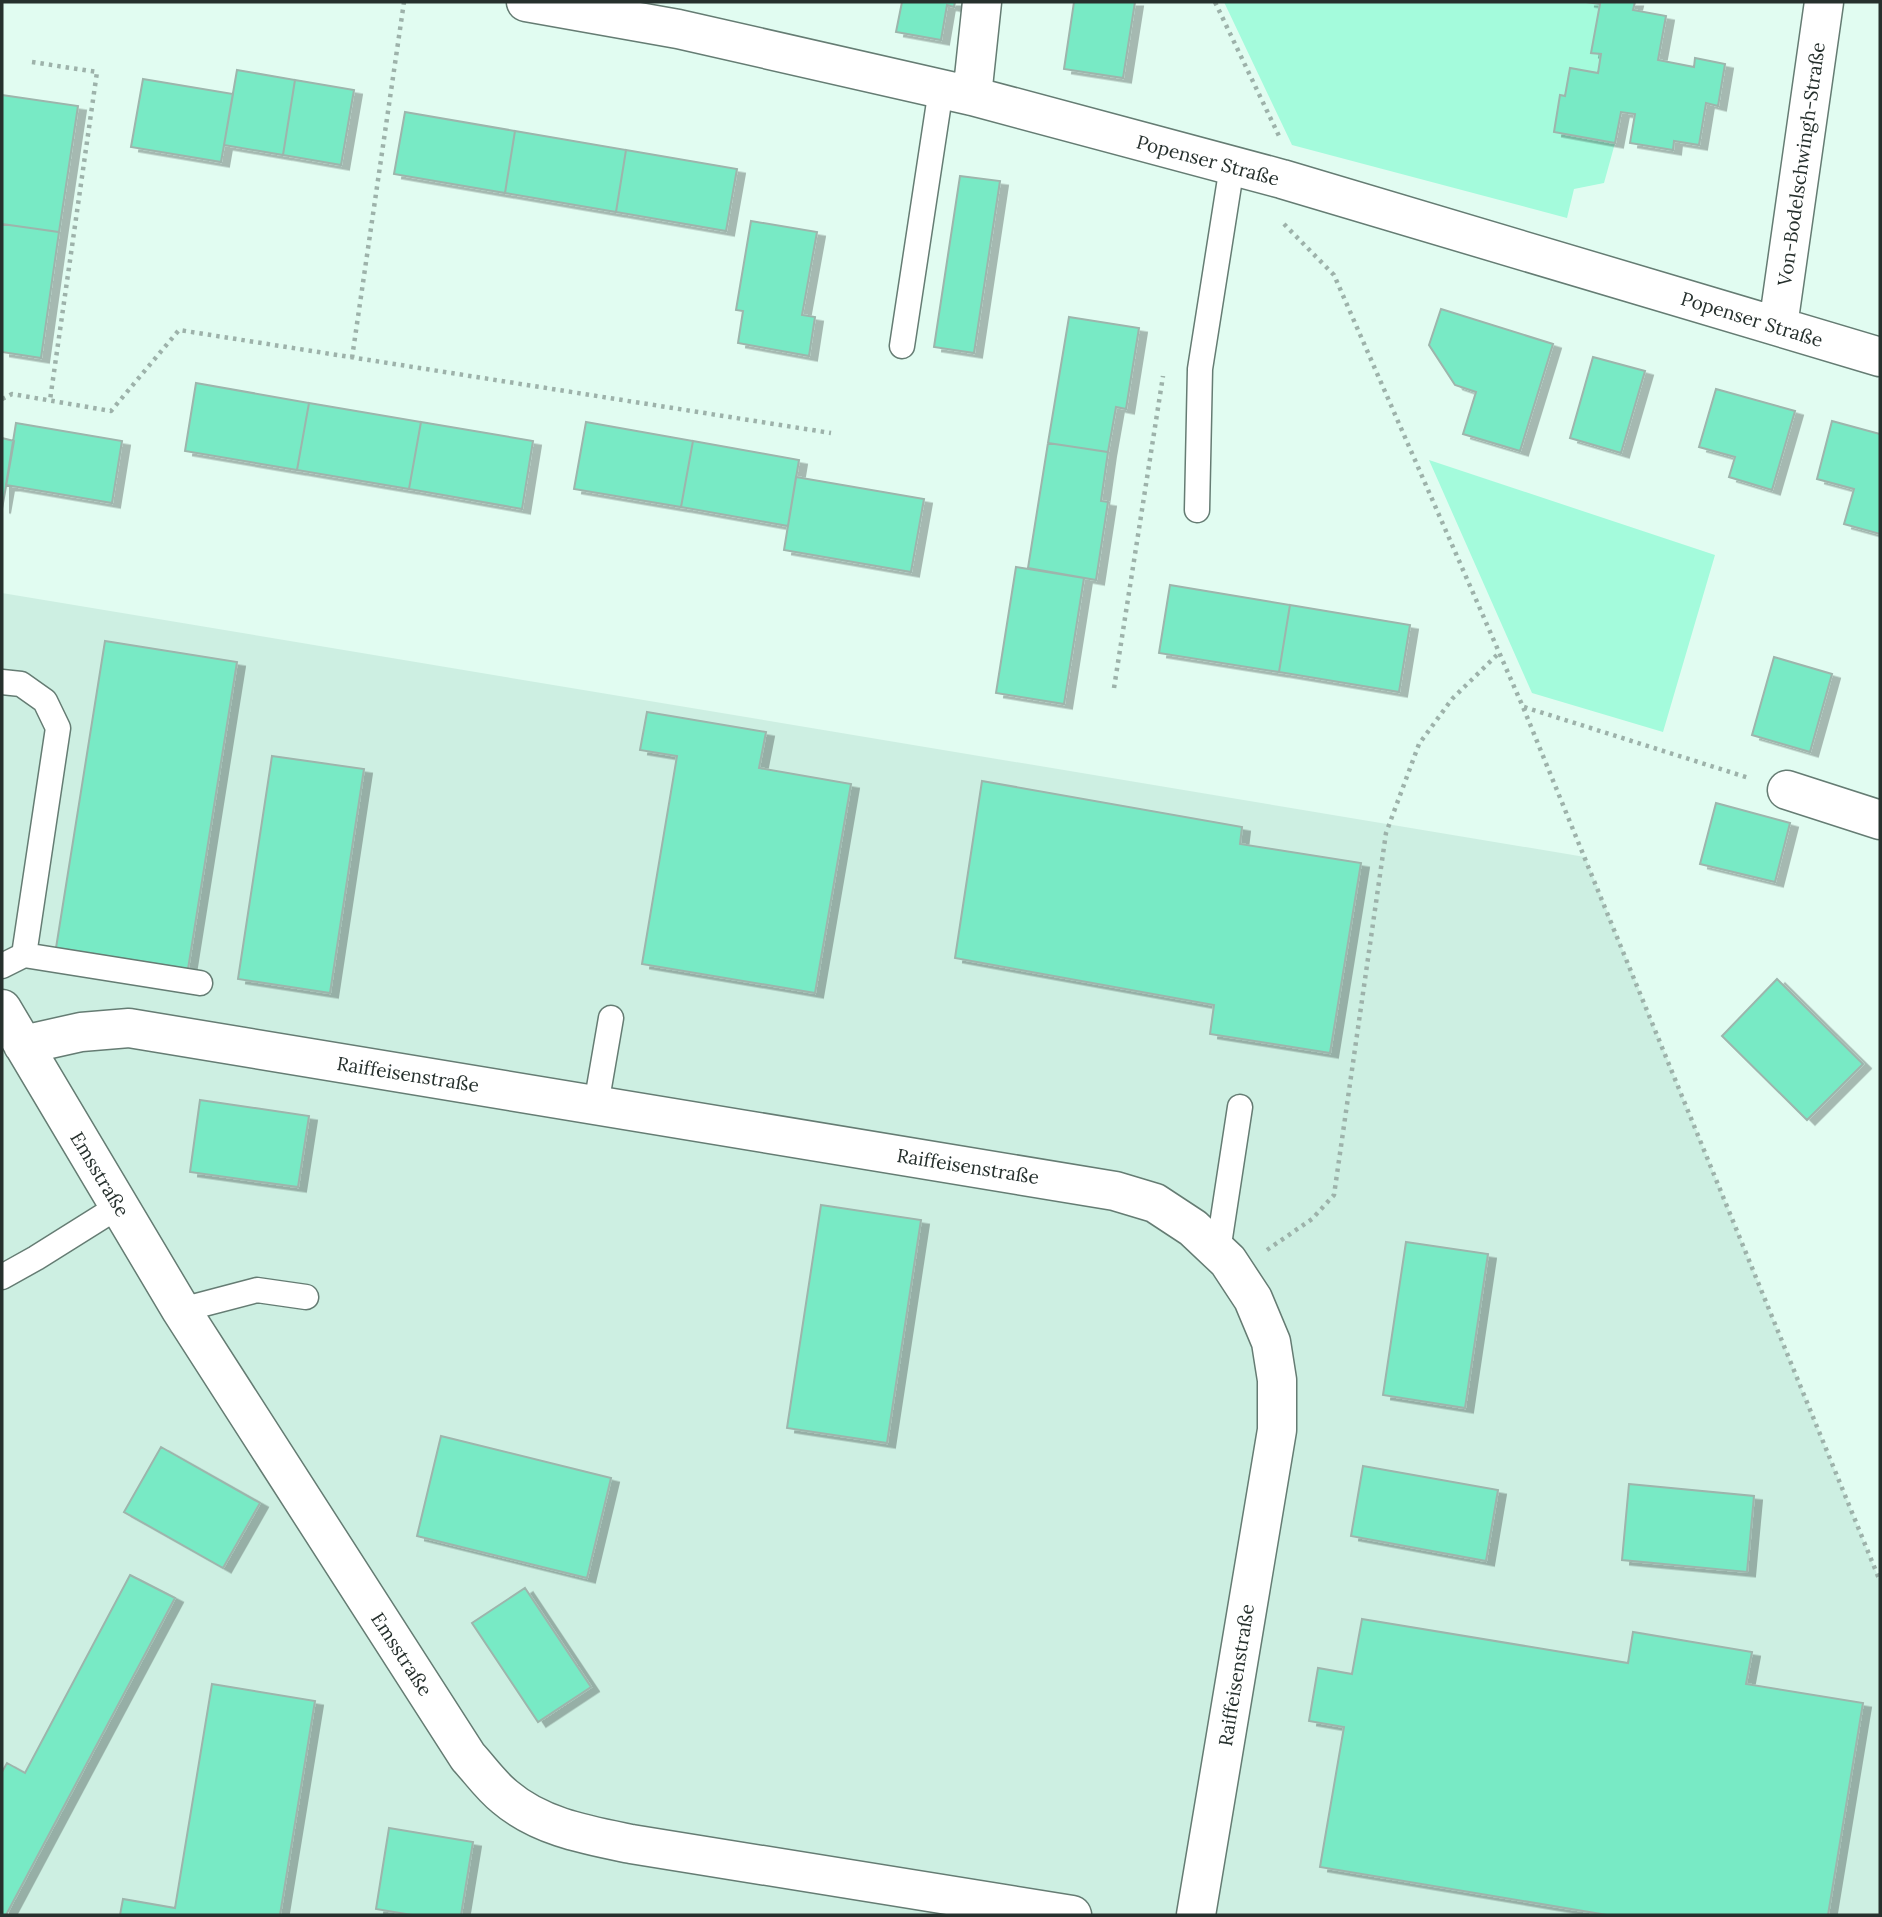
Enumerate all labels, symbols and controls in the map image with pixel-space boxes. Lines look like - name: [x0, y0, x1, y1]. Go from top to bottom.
- street label: Von-Bodelschwingh-Straße: [1772, 41, 1830, 288]
- street label: Popenser Straße: [1134, 129, 1282, 191]
- street label: Popenser Straße: [1678, 286, 1826, 352]
- street label: Raiffeisenstraße: [335, 1051, 481, 1097]
- street label: Emsstraße: [65, 1127, 135, 1221]
- street label: Raiffeisenstraße: [895, 1143, 1041, 1189]
- street label: Raiffeisenstraße: [1213, 1602, 1259, 1748]
- street label: Emsstraße: [366, 1608, 438, 1700]

